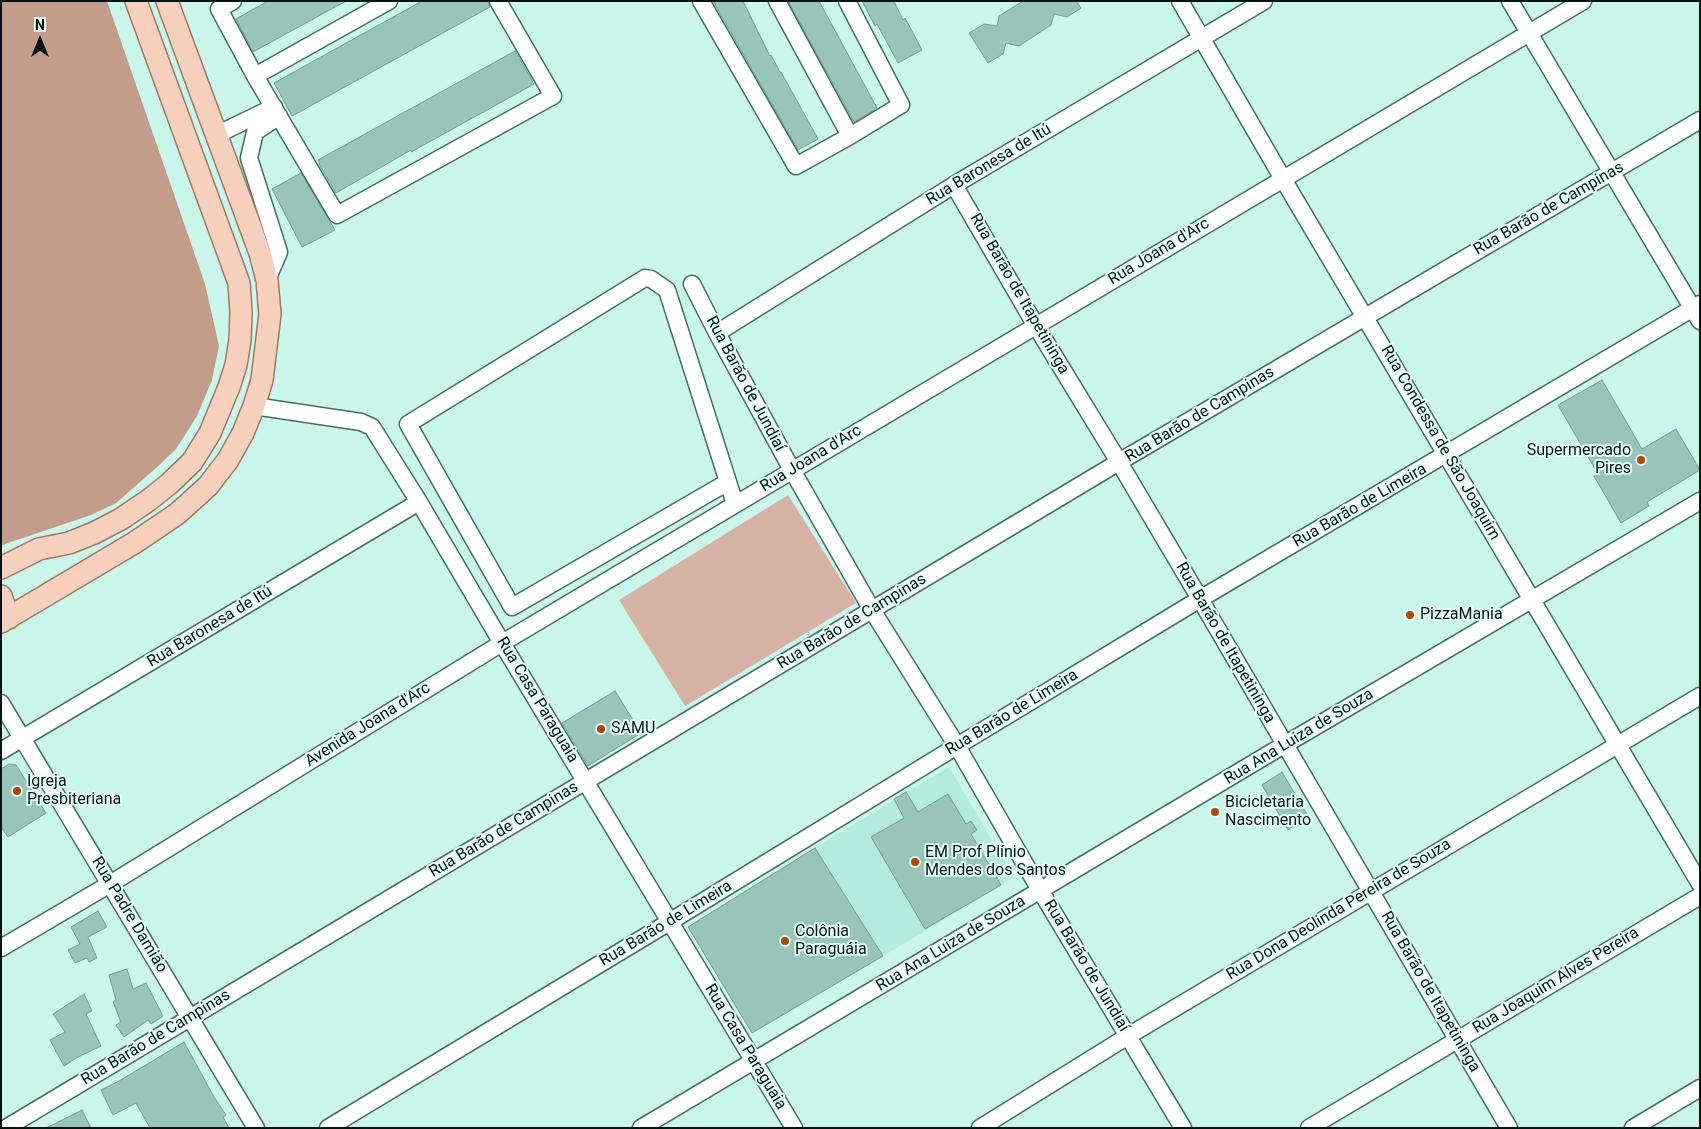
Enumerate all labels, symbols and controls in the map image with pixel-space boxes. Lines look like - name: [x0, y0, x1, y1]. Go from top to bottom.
- north arrow: [15, 15, 65, 65]
- text: N: [35, 17, 45, 33]
- street label: Rua Baronesa de Itú: [923, 120, 1055, 210]
- street label: Rua Barão de Campinas: [1470, 158, 1628, 260]
- street label: Rua Barão de Itapetininga: [965, 210, 1073, 378]
- street label: Rua Joana d'Arc: [1105, 214, 1213, 290]
- street label: Rua Barão de Jundiaí: [701, 313, 789, 455]
- street label: Rua Condessa de São Joaquim: [1376, 342, 1504, 544]
- street label: Rua Barão de Campinas: [1122, 363, 1278, 467]
- street label: Rua Joana d'Arc: [757, 421, 865, 497]
- place label: Supermercado Pires: [1527, 441, 1631, 479]
- marker: Supermercado Pires: [1635, 454, 1647, 466]
- street label: Rua Barão de Limeira: [1290, 460, 1430, 552]
- street label: Rua Barão de Itapetininga: [1171, 559, 1279, 727]
- street label: Rua Barão de Campinas: [774, 570, 930, 674]
- street label: Rua Baronesa de Itú: [144, 582, 276, 672]
- place label: PizzaMania: [1420, 605, 1503, 625]
- marker: PizzaMania: [1404, 609, 1416, 621]
- street label: Rua Casa Paraguaia: [492, 634, 582, 766]
- street label: Rua Barão de Limeira: [942, 666, 1082, 760]
- street label: Avenida Joana d'Arc: [302, 679, 434, 771]
- street label: Rua Ana Luiza de Souza: [1221, 685, 1377, 789]
- place label: SAMU: [611, 719, 655, 739]
- marker: SAMU: [595, 723, 607, 735]
- place label: Igreja Presbiteriana: [27, 772, 121, 810]
- street label: Rua Barão de Campinas: [426, 778, 582, 882]
- marker: Igreja Presbiteriana: [11, 785, 23, 797]
- place label: Bicicletaria Nascimento: [1225, 793, 1311, 831]
- marker: Bicicletaria Nascimento: [1209, 806, 1221, 818]
- street label: Rua Dona Deolinda Pereira de Souza: [1223, 835, 1455, 985]
- place label: EM Prof Plínio Mendes dos Santos: [925, 843, 1066, 881]
- street label: Rua Padre Damião: [87, 854, 171, 976]
- marker: EM Prof Plínio Mendes dos Santos: [909, 856, 921, 868]
- street label: Rua Barão de Limeira: [596, 877, 736, 971]
- street label: Rua Ana Luiza de Souza: [873, 892, 1029, 996]
- street label: Rua Barão de Jundiaí: [1039, 897, 1133, 1035]
- street label: Rua Barão de Itapetininga: [1376, 908, 1484, 1076]
- place label: Colônia Paraguáia: [795, 922, 867, 960]
- street label: Rua Joaquim Alves Pereira: [1469, 924, 1643, 1038]
- marker: Colônia Paraguáia: [779, 935, 791, 947]
- street label: Rua Casa Paraguaia: [700, 981, 790, 1113]
- street label: Rua Barão de Campinas: [78, 986, 234, 1090]

